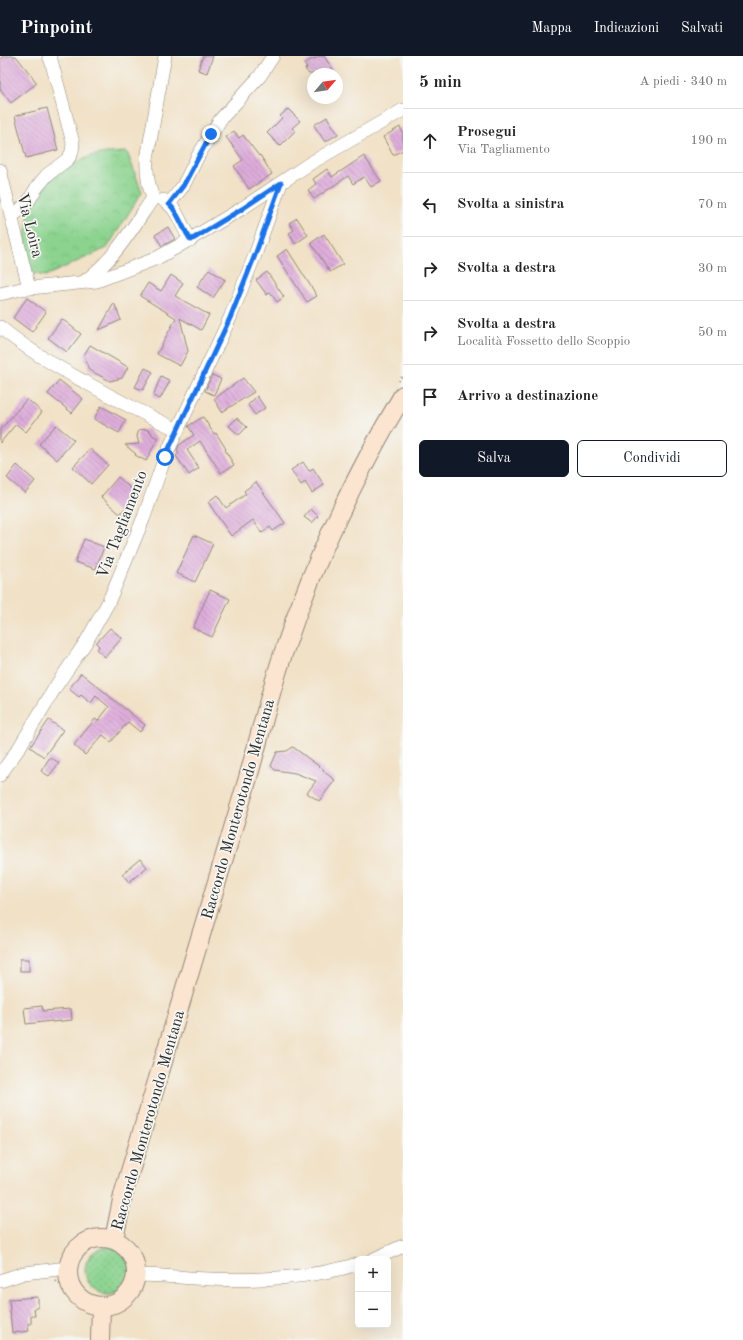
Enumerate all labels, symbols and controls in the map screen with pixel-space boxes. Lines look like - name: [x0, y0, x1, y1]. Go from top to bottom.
- text: Pinpoint: [20, 19, 93, 38]
- text: Mappa: [532, 21, 572, 35]
- text: Indicazioni: [594, 21, 659, 35]
- text: Salvati: [681, 21, 723, 35]
- north arrow: [307, 68, 343, 104]
- text: 5 min: [419, 74, 462, 91]
- text: A piedi · 340 m: [639, 75, 727, 88]
- route end: [202, 125, 220, 143]
- text: Prosegui: [457, 125, 516, 140]
- icon: ahead: [419, 130, 441, 152]
- text: 190 m: [690, 134, 727, 147]
- text: Via Tagliamento: [457, 143, 550, 156]
- street label: Via Loira: [13, 192, 45, 259]
- icon: left: [419, 194, 441, 216]
- text: Svolta a sinistra: [457, 197, 564, 212]
- text: 70 m: [698, 198, 727, 211]
- icon: right: [419, 258, 441, 280]
- text: Svolta a destra: [457, 261, 556, 276]
- text: 30 m: [698, 262, 727, 275]
- text: Svolta a destra: [457, 317, 556, 332]
- icon: right: [419, 322, 441, 344]
- text: 50 m: [698, 326, 727, 339]
- text: Località Fossetto dello Scoppio: [457, 335, 630, 348]
- icon: arrive: [419, 386, 441, 408]
- text: Arrivo a destinazione: [457, 389, 598, 404]
- button: Salva: [419, 440, 569, 477]
- button: Condividi: [577, 440, 727, 477]
- route start: [156, 448, 174, 466]
- street label: Via Tagliamento: [95, 468, 151, 581]
- street label: Raccordo Monterotondo Mentana: [200, 697, 278, 922]
- street label: Raccordo Monterotondo Mentana: [110, 1008, 188, 1233]
- map controls: [355, 1256, 391, 1328]
- button: +: [355, 1256, 391, 1292]
- button: −: [355, 1292, 391, 1328]

